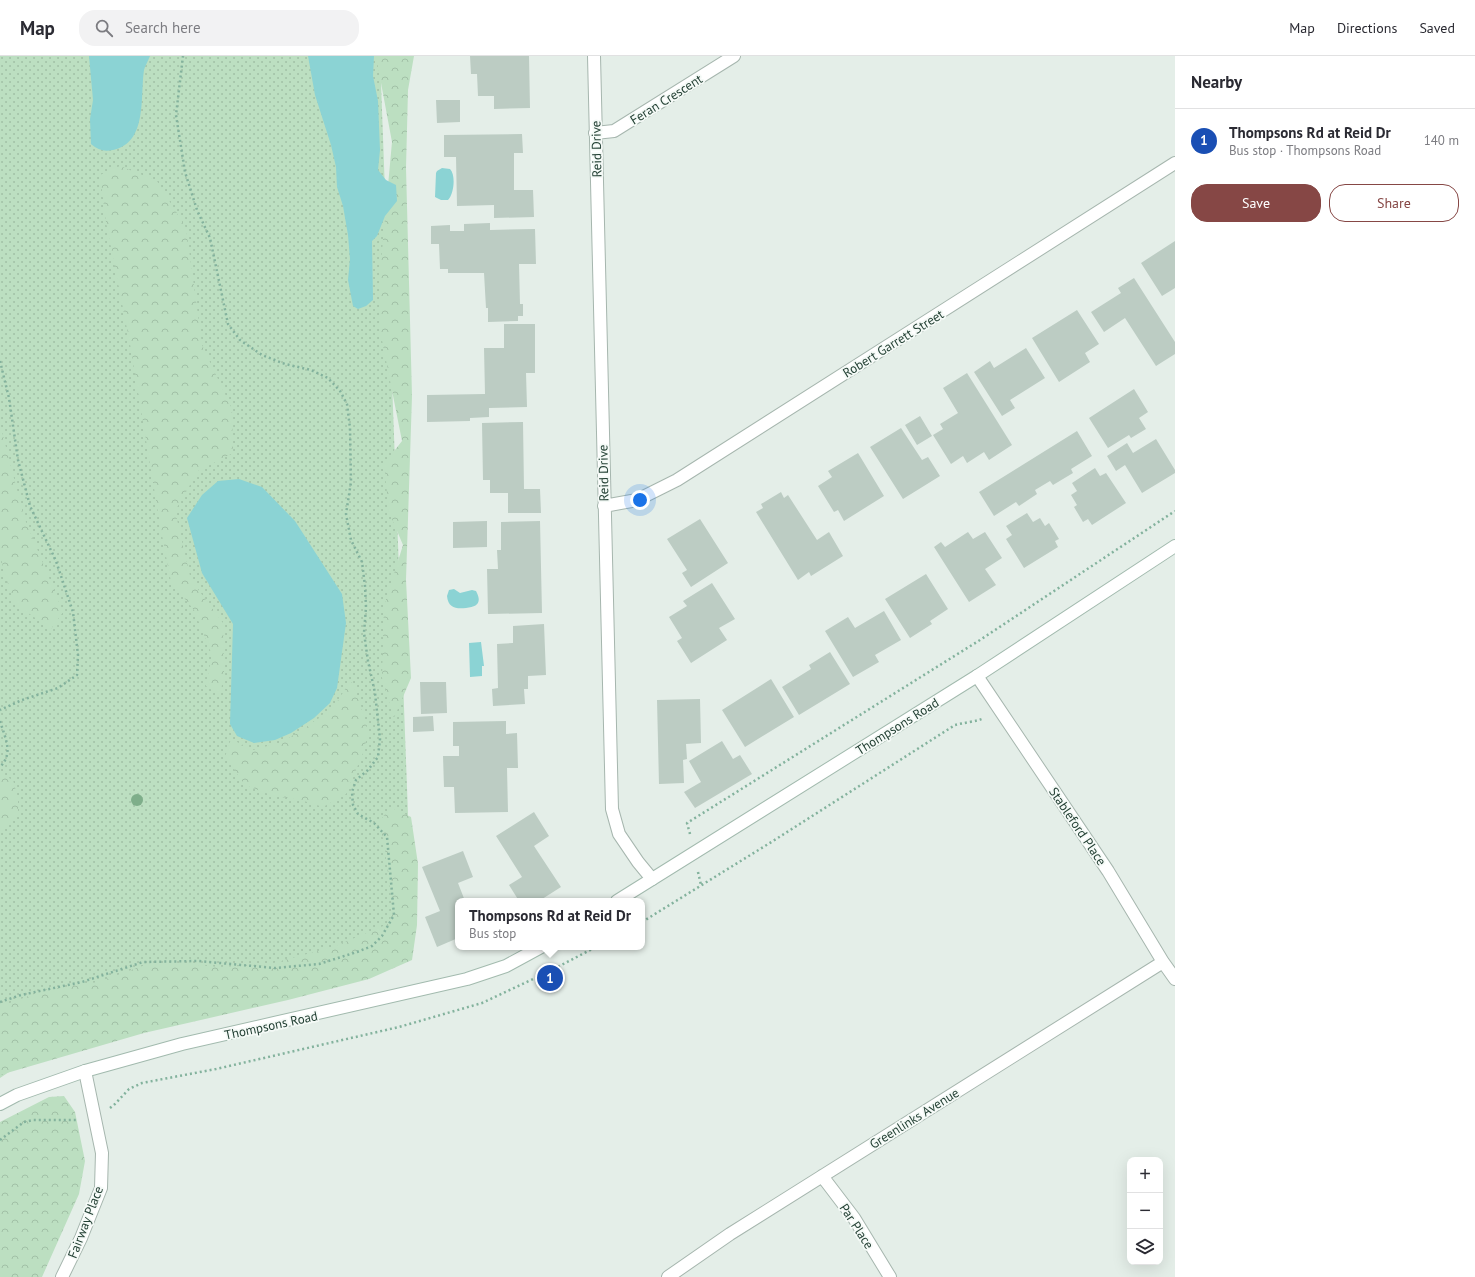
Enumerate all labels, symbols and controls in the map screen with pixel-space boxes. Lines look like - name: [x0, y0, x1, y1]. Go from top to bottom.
- search box: [79, 10, 359, 46]
- text: Map: [20, 16, 55, 40]
- icon: search: [93, 17, 115, 39]
- text: Search here: [125, 18, 201, 37]
- text: Map: [1289, 19, 1315, 37]
- text: Directions: [1337, 19, 1397, 37]
- text: Saved: [1419, 19, 1455, 37]
- street label: Feran Crescent: [627, 70, 706, 128]
- text: Nearby: [1191, 71, 1242, 93]
- street label: Reid Drive: [588, 120, 605, 178]
- text: Thompsons Rd at Reid Dr: [1229, 123, 1391, 142]
- text: 1: [1200, 132, 1208, 149]
- text: 140 m: [1424, 132, 1459, 149]
- text: Bus stop · Thompsons Road: [1229, 142, 1381, 159]
- button: Save: [1191, 184, 1321, 222]
- button: Share: [1329, 184, 1459, 222]
- street label: Robert Garrett Street: [840, 305, 947, 381]
- street label: Reid Drive: [595, 444, 612, 502]
- your location: [630, 490, 650, 510]
- street label: Thompsons Road: [853, 694, 942, 759]
- street label: Stableford Place: [1045, 784, 1110, 869]
- popup: [455, 898, 645, 950]
- text: Thompsons Rd at Reid Dr: [469, 906, 631, 925]
- text: Bus stop: [469, 925, 516, 942]
- pin: 1: [537, 963, 563, 993]
- street label: Thompsons Road: [223, 1007, 319, 1044]
- street label: Greenlinks Avenue: [866, 1084, 962, 1153]
- map controls: [1127, 1157, 1163, 1265]
- button: +: [1127, 1157, 1163, 1193]
- street label: Fairway Place: [64, 1184, 107, 1261]
- button: −: [1127, 1193, 1163, 1229]
- street label: Par Place: [836, 1200, 878, 1252]
- button: layers: [1127, 1229, 1163, 1265]

